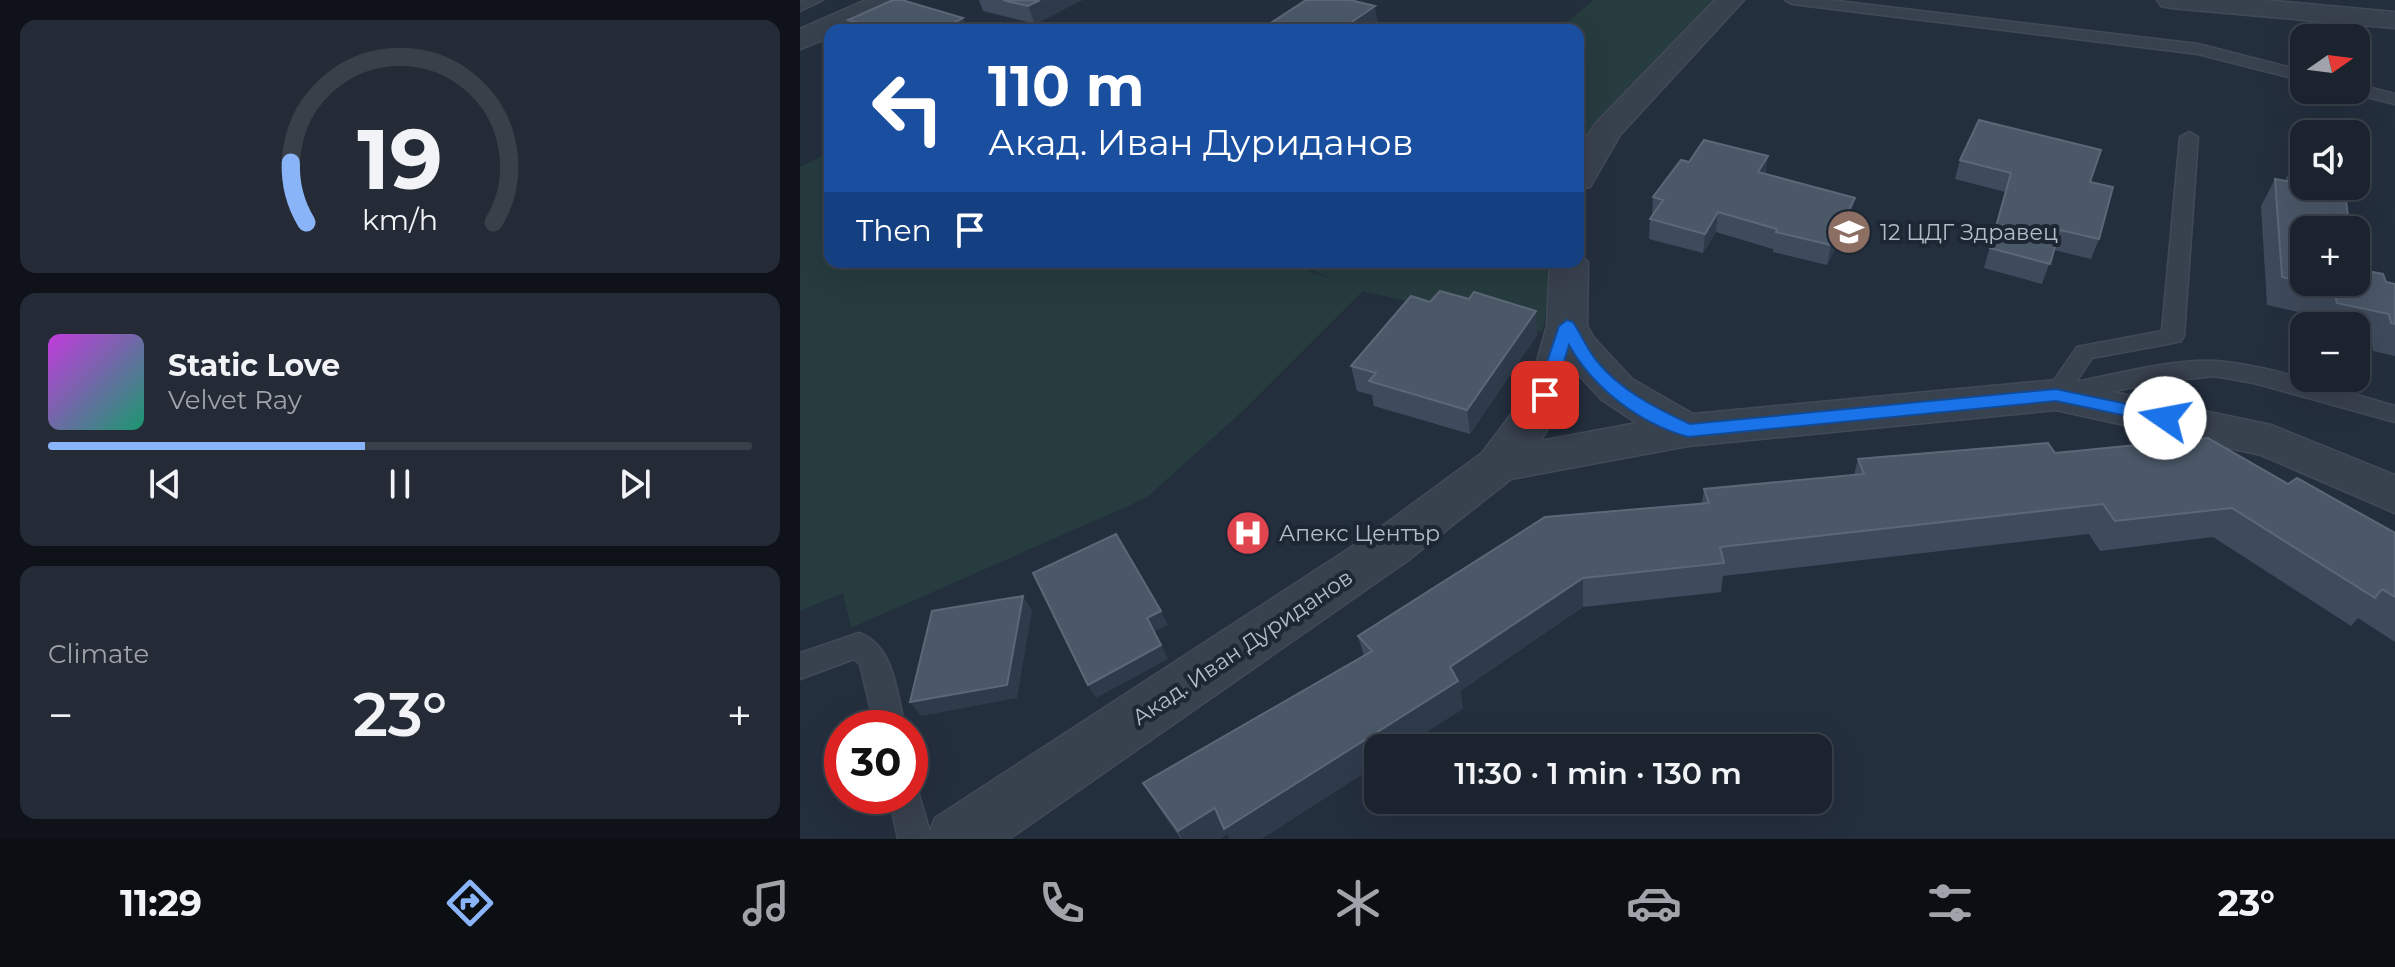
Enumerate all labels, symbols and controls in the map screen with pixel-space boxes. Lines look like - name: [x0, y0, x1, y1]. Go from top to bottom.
- north arrow: [2290, 24, 2370, 104]
- map controls: [2290, 24, 2370, 392]
- text: 110 m: [988, 52, 1145, 120]
- icon: left: [856, 56, 960, 160]
- text: 19: [357, 107, 443, 209]
- text: Акад. Иван Дуриданов: [988, 120, 1414, 164]
- button: sound: [2290, 120, 2370, 200]
- text: km/h: [362, 202, 438, 237]
- icon: arrive: [948, 208, 992, 252]
- school or university icon: 12 ЦДГ Здравец: [1825, 208, 1873, 256]
- text: Then: [856, 212, 932, 249]
- button: +: [2290, 216, 2370, 296]
- place label: 12 ЦДГ Здравец: [1880, 219, 2058, 246]
- button: −: [2290, 312, 2370, 392]
- text: Static Love: [168, 347, 340, 384]
- pin: [1511, 361, 1579, 429]
- icon: arrive: [1523, 373, 1567, 417]
- position arrow: [2123, 376, 2207, 460]
- text: Velvet Ray: [168, 384, 302, 416]
- icon: previous: [143, 462, 187, 506]
- icon: pause: [378, 462, 422, 506]
- icon: next: [613, 462, 657, 506]
- hospital icon: Апекс Център: [1224, 509, 1272, 557]
- place label: Апекс Център: [1279, 520, 1440, 547]
- street label: Акад. Иван Дуриданов: [1127, 564, 1358, 731]
- text: Climate: [48, 638, 149, 670]
- text: 23°: [353, 678, 447, 751]
- text: −: [48, 688, 73, 742]
- text: +: [727, 688, 752, 742]
- speed limit sign: 30: [824, 710, 928, 814]
- text: 11:30 · 1 min · 130 m: [1454, 755, 1742, 792]
- icon: directions: [442, 875, 498, 931]
- icon: music: [738, 875, 794, 931]
- icon: phone: [1034, 875, 1090, 931]
- icon: climate: [1330, 875, 1386, 931]
- icon: car: [1626, 875, 1682, 931]
- icon: filters: [1922, 875, 1978, 931]
- text: 11:29: [120, 881, 202, 925]
- text: 23°: [2218, 881, 2275, 925]

